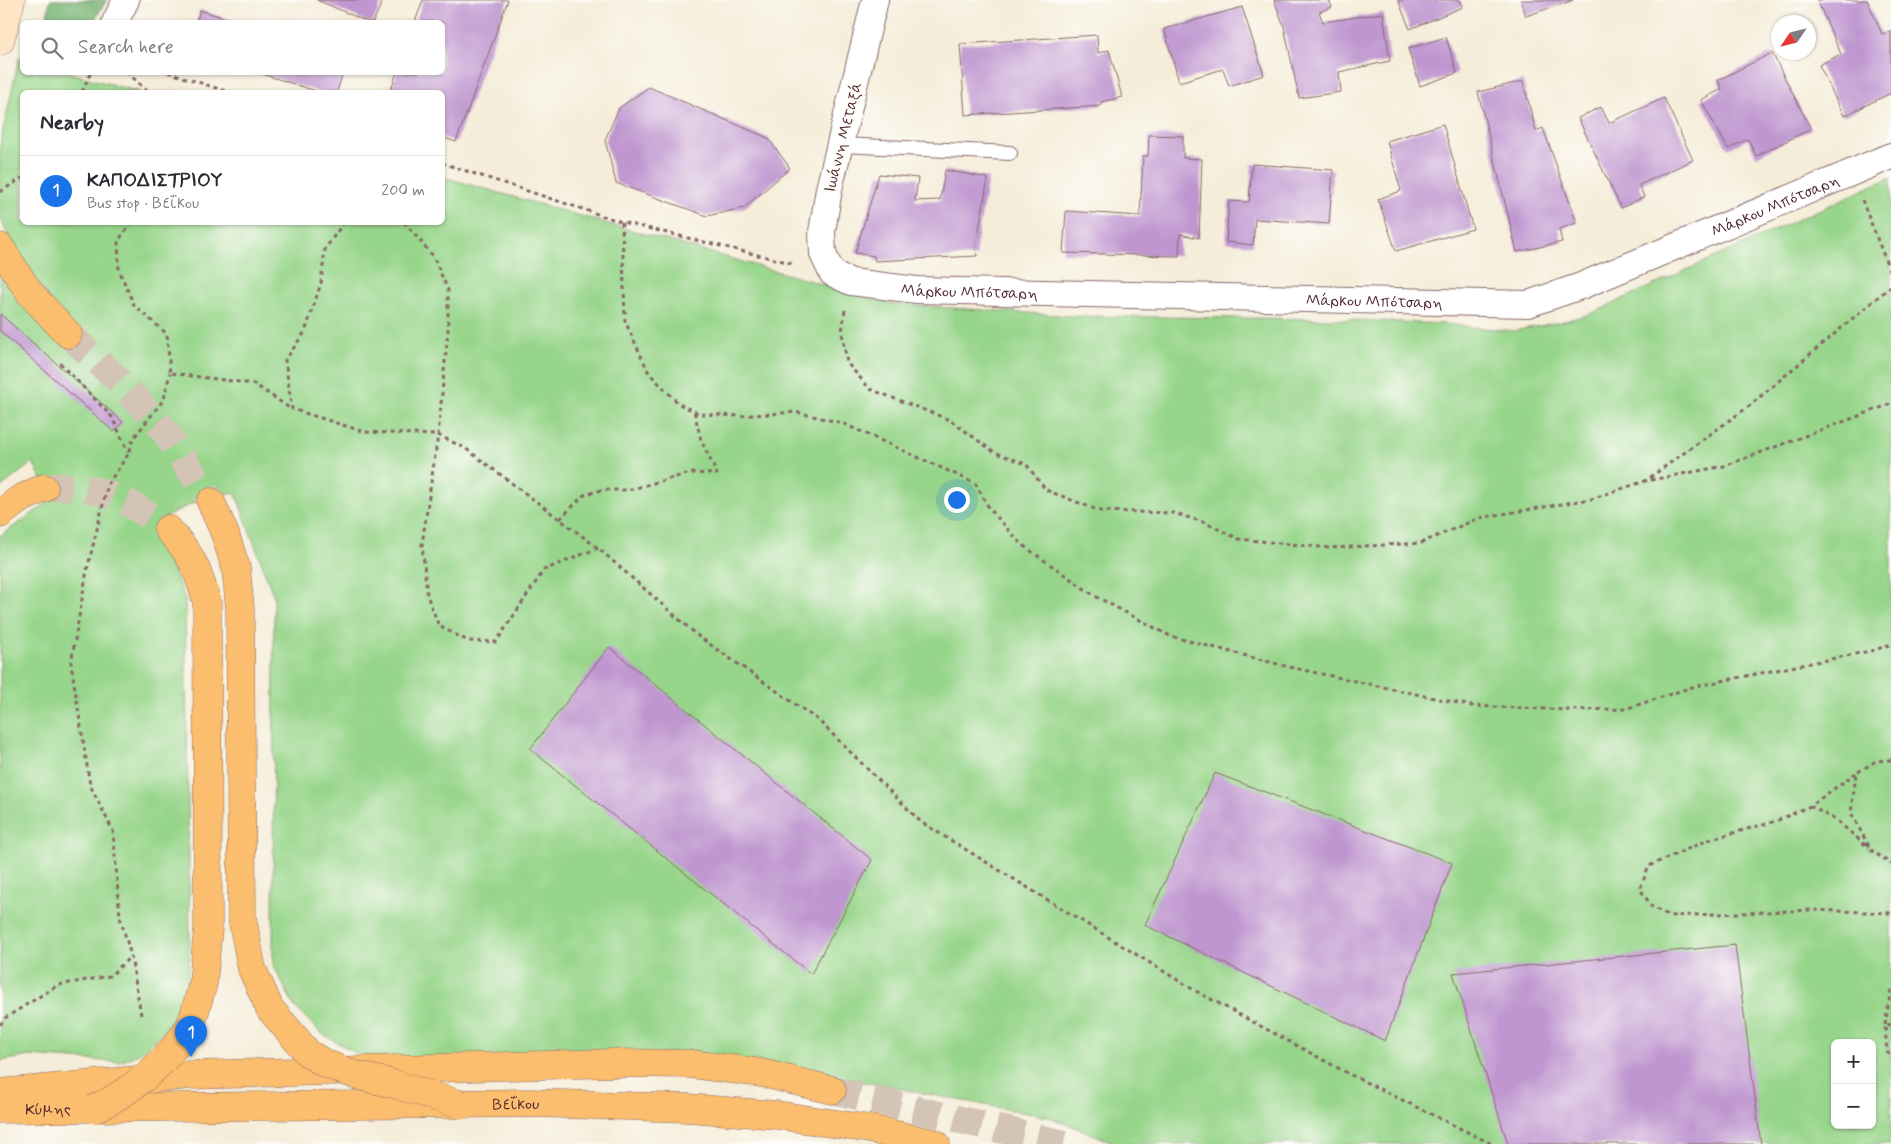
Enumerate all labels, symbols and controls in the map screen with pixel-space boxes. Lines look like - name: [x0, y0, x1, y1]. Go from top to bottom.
- north arrow: [1771, 15, 1816, 60]
- search box: [20, 20, 445, 75]
- icon: search: [38, 34, 66, 62]
- text: Search here: [78, 35, 174, 60]
- street label: Ιωάννη Μεταξά: [820, 80, 867, 195]
- text: Nearby: [40, 109, 104, 137]
- text: ΚΑΠΟΔΙΣΤΡΙΟΥ: [87, 168, 222, 193]
- street label: Μάρκου Μπότσαρη: [1708, 170, 1843, 242]
- text: 1: [52, 180, 60, 201]
- text: 200 m: [381, 180, 425, 201]
- text: Bus stop · Βεΐκου: [87, 193, 199, 214]
- street label: Μάρκου Μπότσαρη: [900, 279, 1038, 305]
- street label: Μάρκου Μπότσαρη: [1306, 290, 1443, 314]
- your location: [944, 487, 970, 513]
- pin: 1: [175, 1016, 207, 1057]
- map controls: [1831, 1039, 1876, 1129]
- button: +: [1831, 1039, 1876, 1084]
- button: −: [1831, 1084, 1876, 1129]
- street label: Βεΐκου: [492, 1094, 540, 1115]
- street label: Κύμης: [25, 1099, 71, 1121]

